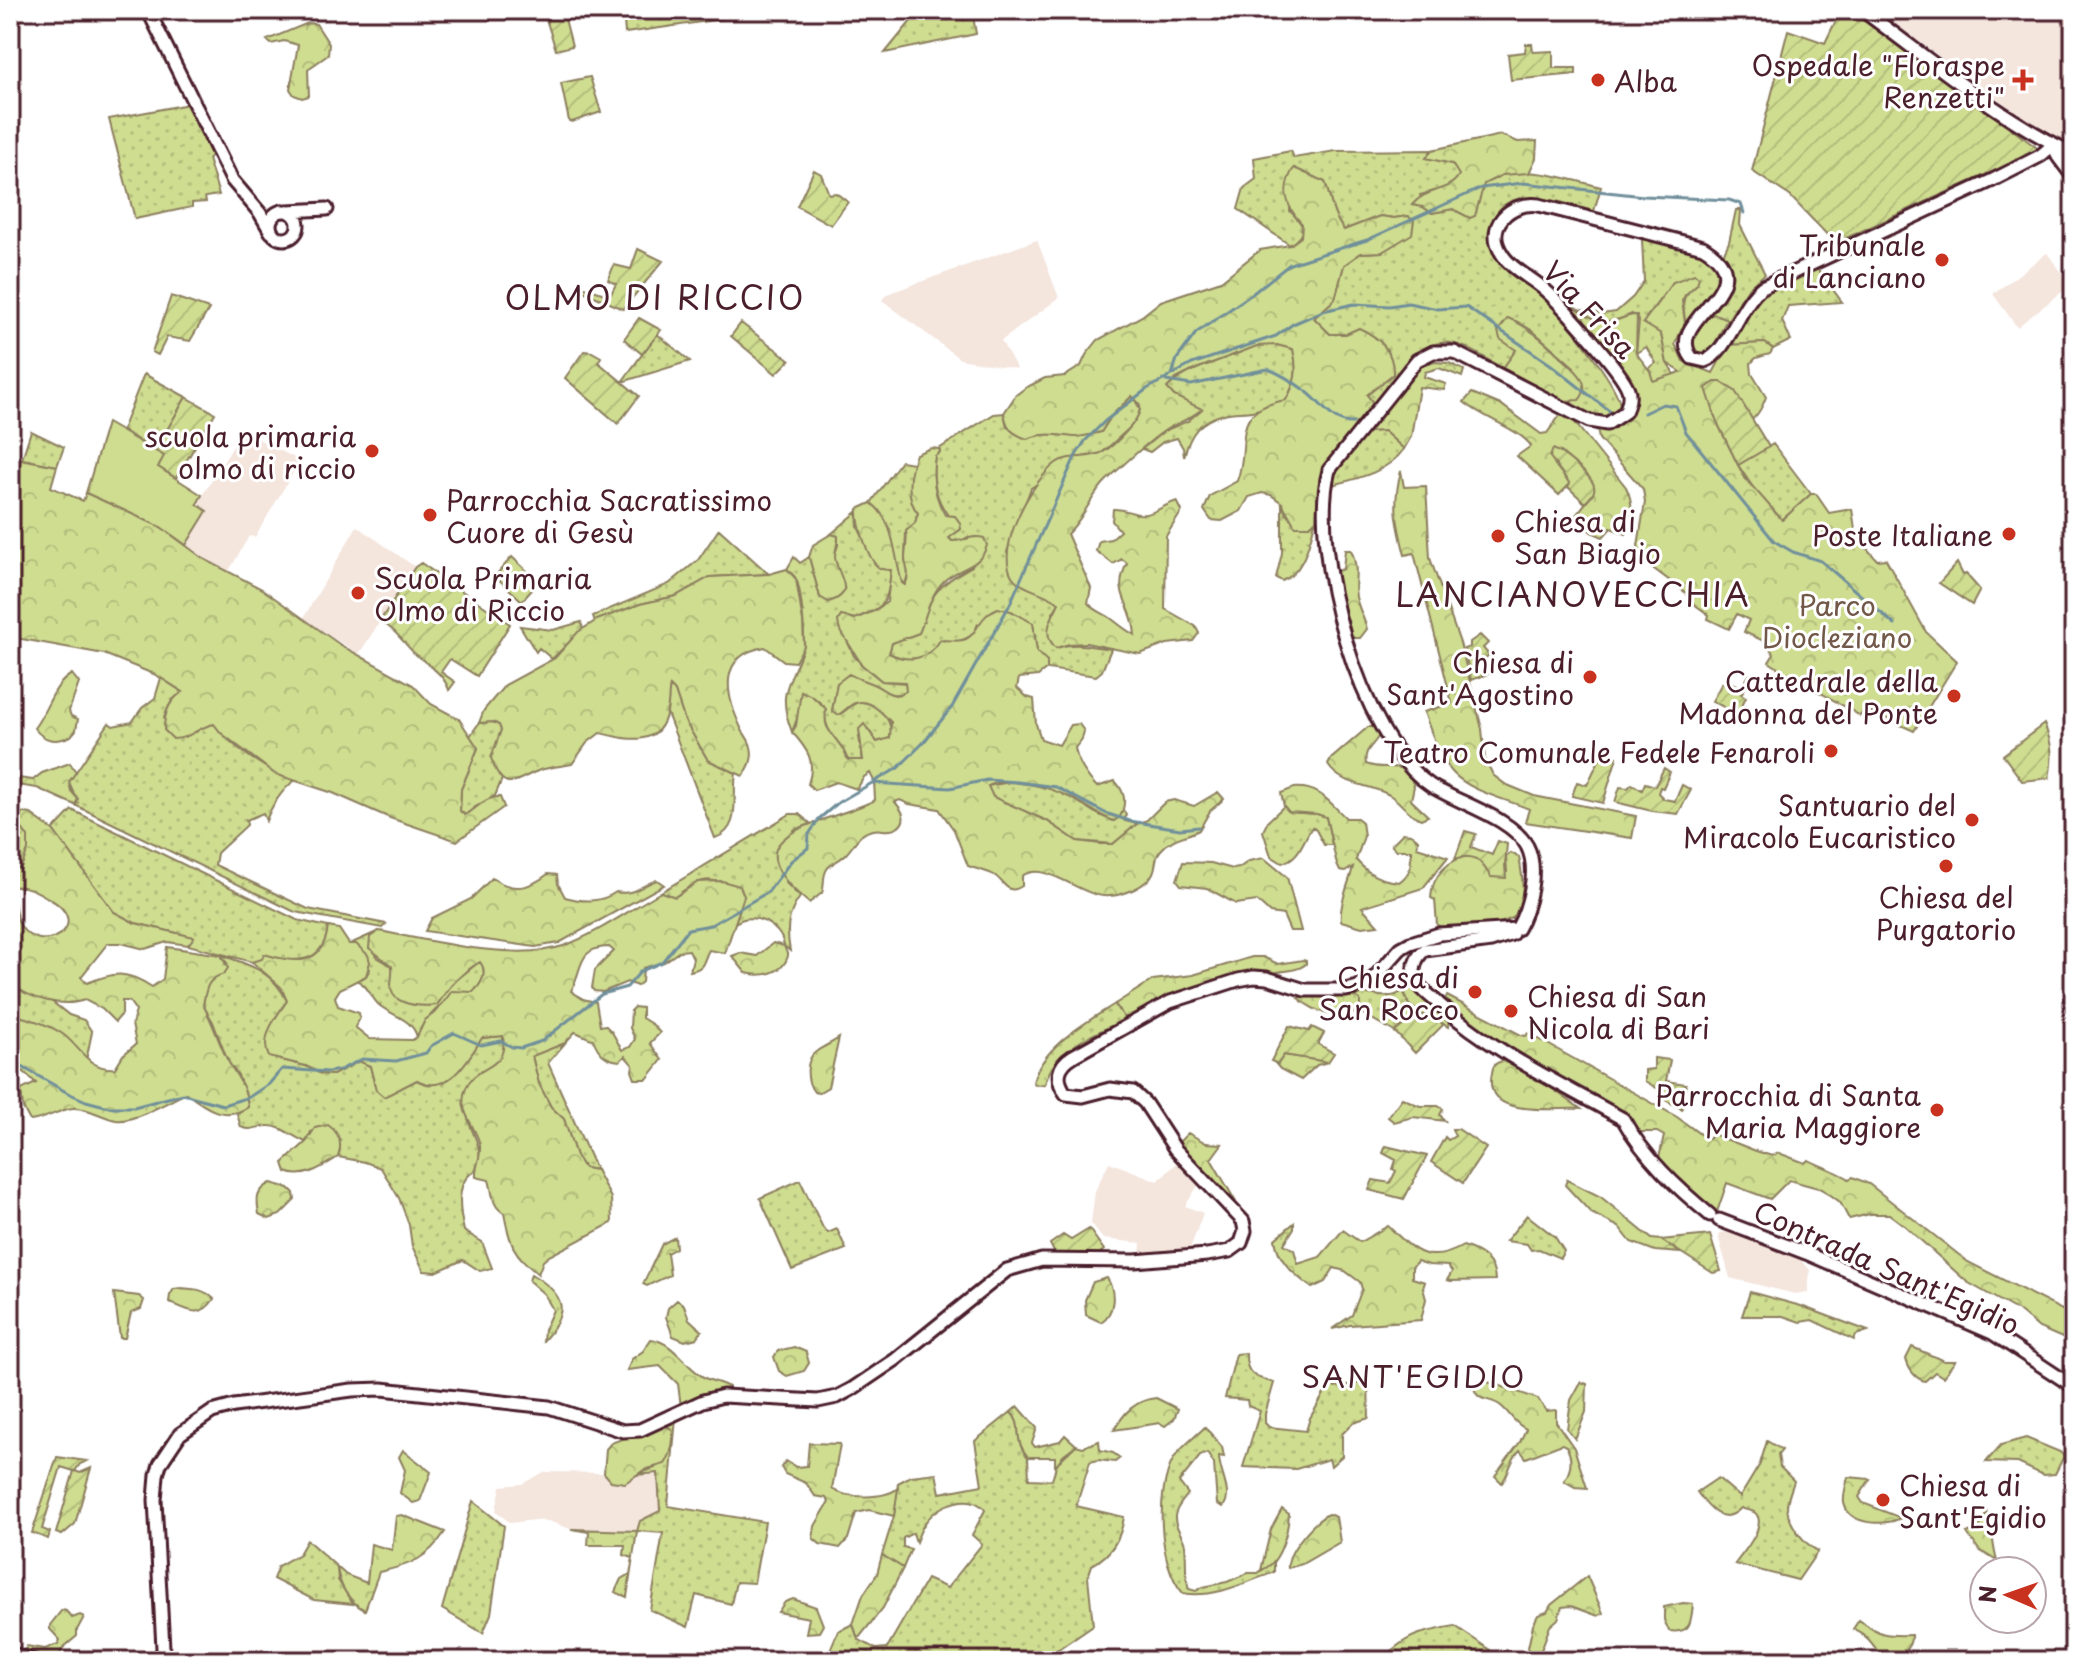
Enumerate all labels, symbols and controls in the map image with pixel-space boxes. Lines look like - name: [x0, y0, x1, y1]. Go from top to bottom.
- place label: Ospedale "Floraspe Renzetti": [1752, 43, 2005, 118]
- place label: Alba: [1614, 59, 1677, 102]
- marker: Ospedale "Floraspe Renzetti": [2012, 69, 2034, 91]
- marker: Alba: [1589, 71, 1607, 89]
- place label: Tribunale di Lanciano: [1773, 223, 1926, 298]
- street label: Via Frisa: [1533, 250, 1647, 368]
- marker: Tribunale di Lanciano: [1933, 251, 1951, 269]
- district label: OLMO DI RICCIO: [505, 273, 805, 321]
- place label: scuola primaria olmo di riccio: [145, 414, 356, 489]
- marker: scuola primaria olmo di riccio: [363, 442, 381, 460]
- place label: Parrocchia Sacratissimo Cuore di Gesù: [446, 478, 772, 553]
- place label: Chiesa di San Biagio: [1514, 499, 1661, 574]
- marker: Parrocchia Sacratissimo Cuore di Gesù: [421, 506, 439, 524]
- place label: Poste Italiane: [1812, 513, 1993, 556]
- marker: Poste Italiane: [2000, 525, 2018, 543]
- marker: Chiesa di San Biagio: [1489, 527, 1507, 545]
- place label: Scuola Primaria Olmo di Riccio: [374, 556, 592, 631]
- district label: LANCIANOVECCHIA: [1395, 570, 1751, 618]
- park label: Parco Diocleziano: [1762, 583, 1912, 658]
- marker: Scuola Primaria Olmo di Riccio: [349, 584, 367, 602]
- place label: Chiesa di Sant'Agostino: [1386, 640, 1574, 715]
- place label: Cattedrale della Madonna del Ponte: [1679, 659, 1938, 734]
- marker: Chiesa di Sant'Agostino: [1581, 668, 1599, 686]
- marker: Cattedrale della Madonna del Ponte: [1945, 687, 1963, 705]
- place label: Teatro Comunale Fedele Fenaroli: [1383, 730, 1815, 773]
- marker: Teatro Comunale Fedele Fenaroli: [1822, 742, 1840, 760]
- place label: Santuario del Miracolo Eucaristico: [1683, 783, 1956, 858]
- marker: Santuario del Miracolo Eucaristico: [1963, 811, 1981, 829]
- marker: Chiesa del Purgatorio: [1937, 857, 1955, 875]
- place label: Chiesa del Purgatorio: [1876, 875, 2016, 950]
- place label: Chiesa di San Rocco: [1319, 955, 1459, 1030]
- place label: Chiesa di San Nicola di Bari: [1527, 974, 1710, 1049]
- marker: Chiesa di San Rocco: [1466, 983, 1484, 1001]
- marker: Chiesa di San Nicola di Bari: [1502, 1002, 1520, 1020]
- place label: Parrocchia di Santa Maria Maggiore: [1655, 1073, 1922, 1148]
- marker: Parrocchia di Santa Maria Maggiore: [1928, 1101, 1946, 1119]
- street label: Contrada Sant'Egidio: [1747, 1189, 2027, 1345]
- district label: SANT'EGIDIO: [1301, 1353, 1527, 1398]
- place label: Chiesa di Sant'Egidio: [1899, 1463, 2047, 1538]
- marker: Chiesa di Sant'Egidio: [1874, 1491, 1892, 1509]
- north arrow: [1968, 1555, 2048, 1635]
- text: N: [1970, 1585, 2003, 1604]

